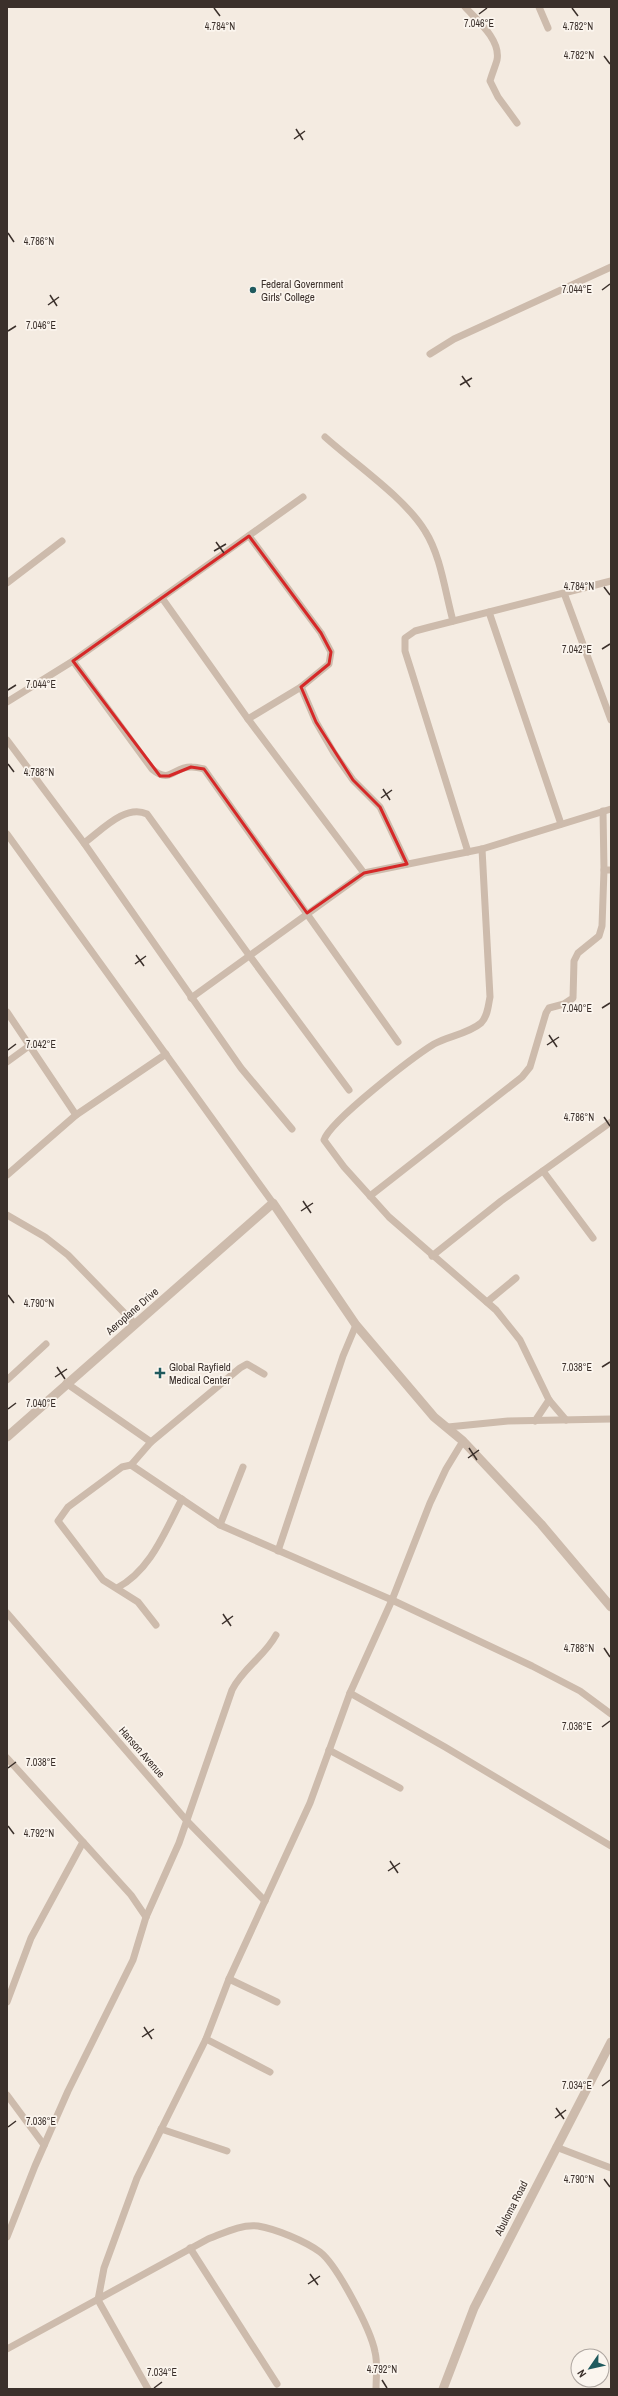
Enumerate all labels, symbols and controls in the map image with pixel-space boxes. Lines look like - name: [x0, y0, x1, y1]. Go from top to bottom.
- text: 7.046°E: [464, 17, 494, 30]
- text: 4.784°N: [205, 20, 235, 33]
- text: 4.782°N: [563, 20, 593, 33]
- text: 4.782°N: [564, 49, 594, 62]
- text: 4.786°N: [24, 235, 54, 248]
- place label: Federal Government Girls' College: [261, 277, 344, 304]
- text: 7.044°E: [562, 283, 592, 296]
- marker: Federal Government Girls' College: [248, 285, 258, 295]
- text: 7.046°E: [26, 319, 56, 332]
- text: 4.784°N: [564, 580, 594, 593]
- text: 7.042°E: [562, 643, 592, 656]
- text: 7.044°E: [26, 678, 56, 691]
- text: 4.788°N: [24, 766, 54, 779]
- text: 7.040°E: [562, 1002, 592, 1015]
- text: 7.042°E: [26, 1038, 56, 1051]
- text: 4.786°N: [564, 1111, 594, 1124]
- street label: Aeroplane Drive: [102, 1284, 161, 1338]
- text: 4.790°N: [24, 1297, 54, 1310]
- place label: Global Rayfield Medical Center: [169, 1360, 231, 1387]
- text: 7.038°E: [562, 1361, 592, 1374]
- marker: Global Rayfield Medical Center: [154, 1367, 166, 1379]
- text: 7.040°E: [26, 1397, 56, 1410]
- text: 4.788°N: [564, 1642, 594, 1655]
- text: 7.036°E: [562, 1720, 592, 1733]
- street label: Hanson Avenue: [116, 1723, 168, 1781]
- text: 7.038°E: [26, 1756, 56, 1769]
- text: 4.792°N: [24, 1827, 54, 1840]
- text: 7.034°E: [562, 2079, 592, 2092]
- text: 7.036°E: [26, 2115, 56, 2128]
- text: 4.790°N: [564, 2173, 594, 2186]
- street label: Abuloma Road: [491, 2178, 531, 2239]
- north arrow: [570, 2348, 610, 2388]
- text: 4.792°N: [367, 2363, 397, 2376]
- text: 7.034°E: [147, 2366, 177, 2379]
- text: N: [574, 2367, 589, 2380]

